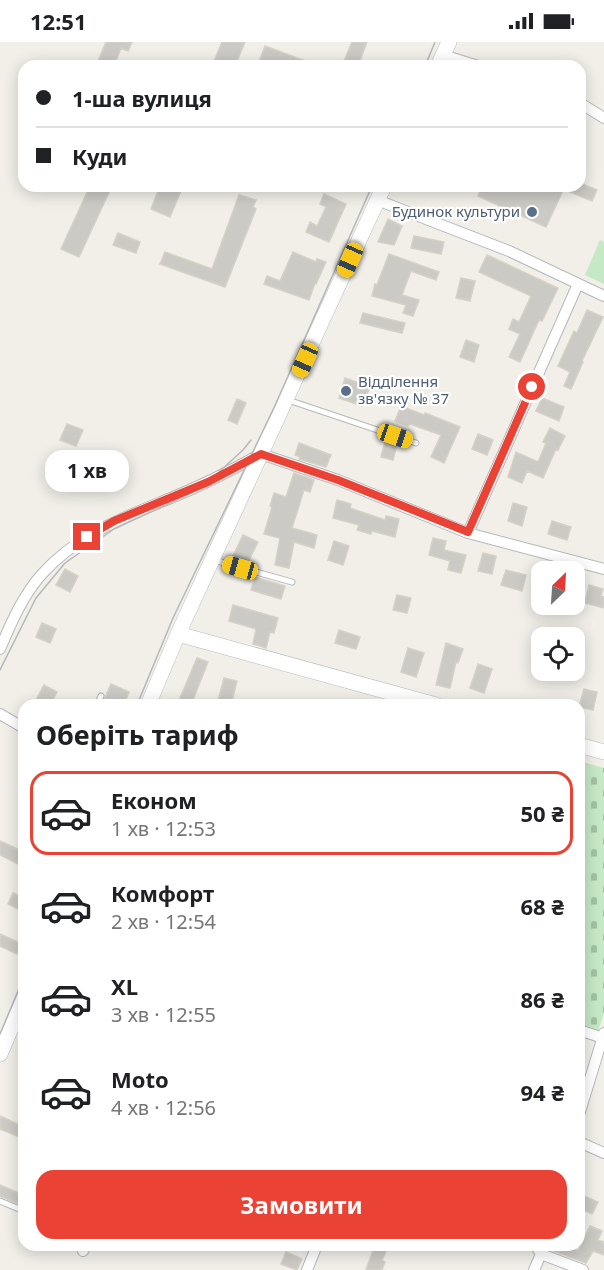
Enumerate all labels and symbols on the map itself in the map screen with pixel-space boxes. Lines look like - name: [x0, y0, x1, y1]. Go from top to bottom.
- place label: Будинок культури: [392, 201, 520, 221]
- marker: Будинок культури: [525, 205, 539, 219]
- car: [334, 240, 366, 280]
- car: [289, 340, 321, 380]
- place label: Відділення зв'язку № 37: [358, 371, 449, 408]
- route start: [518, 373, 545, 400]
- marker: Відділення зв'язку № 37: [339, 384, 353, 398]
- car: [375, 422, 415, 450]
- callout: 1 хв: [45, 450, 129, 492]
- route end: [73, 523, 100, 550]
- car: [220, 554, 260, 582]
- north arrow: [531, 561, 585, 615]

